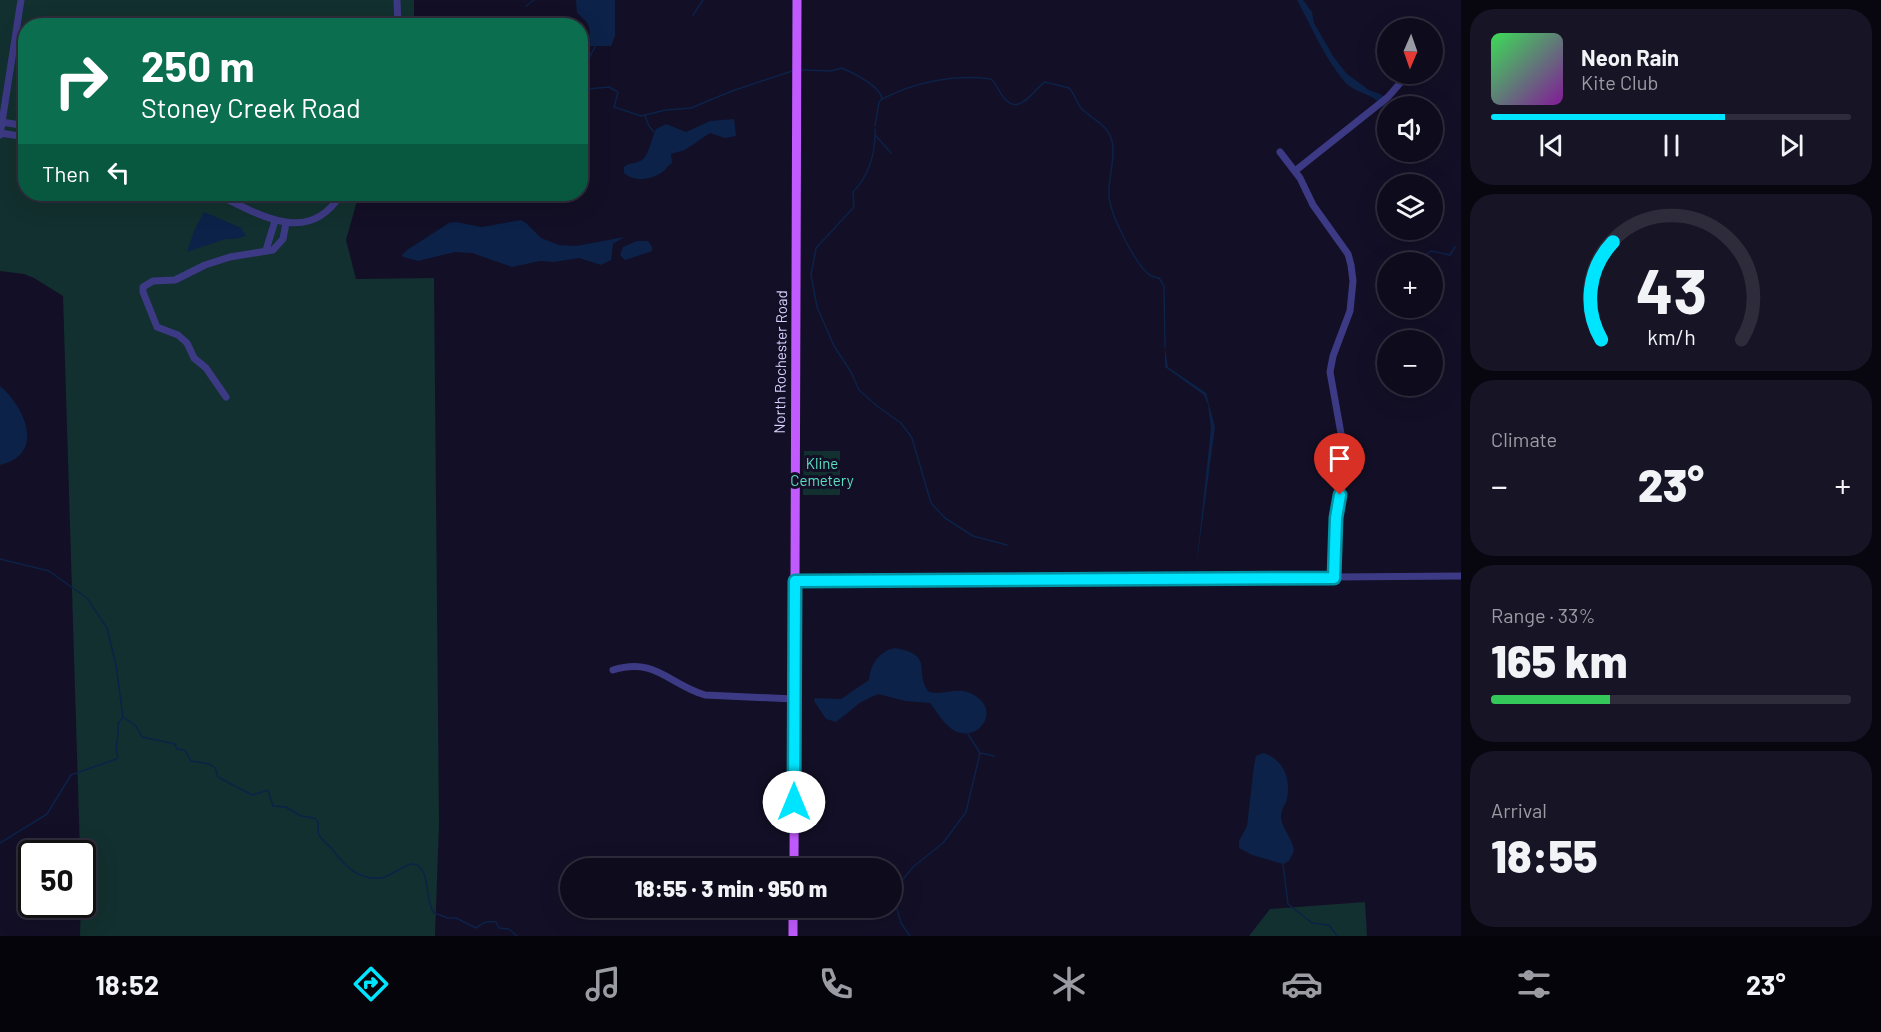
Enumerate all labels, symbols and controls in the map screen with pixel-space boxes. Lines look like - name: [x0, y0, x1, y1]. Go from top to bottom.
- north arrow: [1377, 18, 1443, 84]
- map controls: [1377, 18, 1443, 396]
- text: 250 m: [141, 40, 255, 90]
- icon: right: [42, 42, 120, 120]
- text: Neon Rain: [1581, 44, 1679, 70]
- text: Kite Club: [1581, 70, 1658, 94]
- text: Stoney Creek Road: [141, 91, 361, 123]
- button: sound: [1377, 96, 1443, 162]
- icon: previous: [1535, 129, 1568, 162]
- icon: pause: [1655, 129, 1688, 162]
- icon: next: [1775, 129, 1808, 162]
- icon: left: [102, 156, 135, 189]
- text: Then: [42, 160, 90, 186]
- button: layers: [1377, 174, 1443, 240]
- button: +: [1377, 252, 1443, 318]
- text: 43: [1635, 252, 1707, 326]
- street label: North Rochester Road: [770, 290, 790, 434]
- text: km/h: [1647, 324, 1695, 349]
- button: −: [1377, 330, 1443, 396]
- text: Climate: [1491, 427, 1557, 451]
- pin: [1314, 433, 1365, 495]
- icon: arrive: [1323, 442, 1356, 475]
- park label: Kline Cemetery: [790, 454, 854, 489]
- text: 23°: [1638, 457, 1704, 511]
- text: −: [1491, 465, 1508, 505]
- text: +: [1834, 465, 1851, 505]
- text: Range · 33%: [1491, 603, 1595, 627]
- text: 165 km: [1491, 633, 1627, 687]
- position arrow: [762, 770, 826, 834]
- text: Arrival: [1491, 798, 1547, 822]
- text: 18:55: [1491, 828, 1598, 882]
- speed limit sign: 50: [18, 840, 96, 918]
- text: 18:55 · 3 min · 950 m: [635, 875, 827, 901]
- icon: directions: [350, 963, 392, 1005]
- icon: music: [582, 963, 624, 1005]
- icon: phone: [815, 963, 857, 1005]
- icon: climate: [1048, 963, 1090, 1005]
- icon: car: [1281, 963, 1323, 1005]
- icon: filters: [1513, 963, 1555, 1005]
- text: 18:52: [95, 968, 159, 1000]
- text: 23°: [1746, 968, 1786, 1000]

